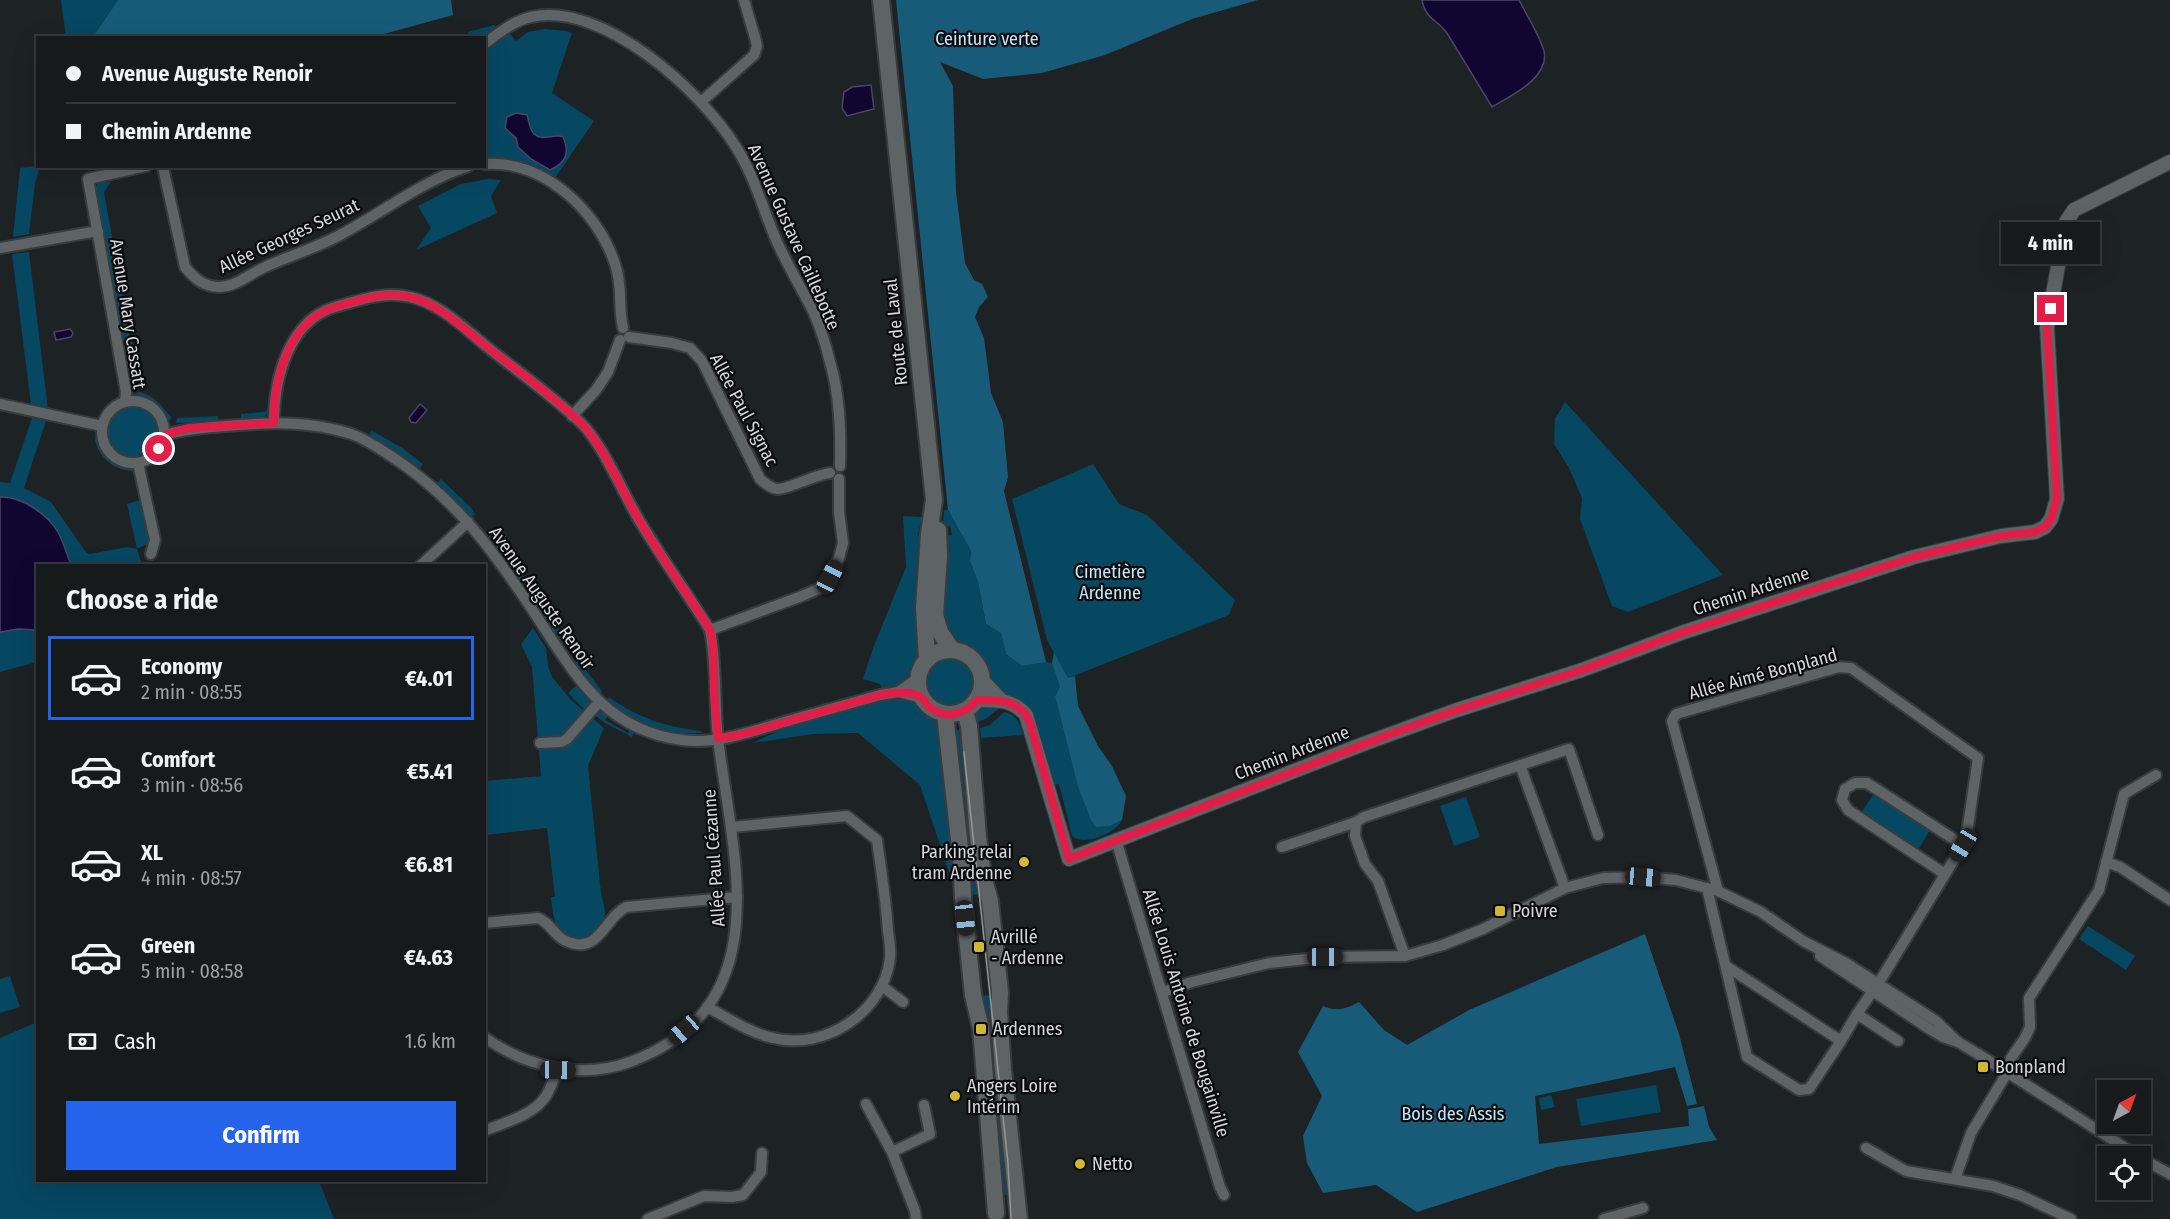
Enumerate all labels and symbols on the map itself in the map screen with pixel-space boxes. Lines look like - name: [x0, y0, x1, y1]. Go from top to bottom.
- park label: Ceinture verte: [935, 28, 1039, 50]
- street label: Avenue Gustave Caillebotte: [743, 141, 845, 333]
- street label: Allée Georges Seurat: [215, 194, 363, 278]
- callout: 4 min: [2002, 222, 2100, 264]
- street label: Avenue Mary Cassatt: [105, 237, 151, 391]
- street label: Route de Laval: [879, 277, 913, 387]
- route end: [2037, 295, 2064, 322]
- street label: Allée Paul Signac: [705, 350, 783, 470]
- route start: [145, 435, 172, 462]
- street label: Avenue Auguste Renoir: [484, 522, 600, 674]
- car: [814, 557, 846, 597]
- park label: Cimetière Ardenne: [1075, 561, 1145, 604]
- street label: Chemin Ardenne: [1690, 562, 1812, 620]
- street label: Allée Aimé Bonpland: [1686, 644, 1840, 704]
- street label: Chemin Ardenne: [1232, 721, 1353, 785]
- street label: Allée Paul Cézanne: [698, 788, 730, 927]
- car: [1946, 825, 1980, 865]
- place label: Parking relai tram Ardenne: [912, 841, 1012, 884]
- marker: Parking relai tram Ardenne: [1017, 855, 1031, 869]
- car: [1624, 866, 1662, 888]
- street label: Allée Louis Antoine de Bougainville: [1138, 886, 1234, 1140]
- car: [954, 899, 976, 937]
- place label: Poivre: [1512, 900, 1558, 922]
- marker: Poivre: [1493, 904, 1507, 918]
- place label: Avrillé - Ardenne: [991, 926, 1064, 969]
- marker: Avrillé - Ardenne: [972, 940, 986, 954]
- car: [1307, 948, 1343, 966]
- car: [665, 1011, 703, 1049]
- place label: Ardennes: [993, 1018, 1063, 1040]
- marker: Ardennes: [974, 1022, 988, 1036]
- place label: Bonpland: [1995, 1056, 2066, 1078]
- marker: Bonpland: [1976, 1060, 1990, 1074]
- car: [540, 1061, 576, 1079]
- place label: Angers Loire Intérim: [967, 1075, 1057, 1118]
- north arrow: [2097, 1080, 2151, 1134]
- marker: Angers Loire Intérim: [948, 1089, 962, 1103]
- park label: Bois des Assis: [1401, 1103, 1505, 1125]
- place label: Netto: [1092, 1153, 1133, 1175]
- marker: Netto: [1073, 1157, 1087, 1171]

